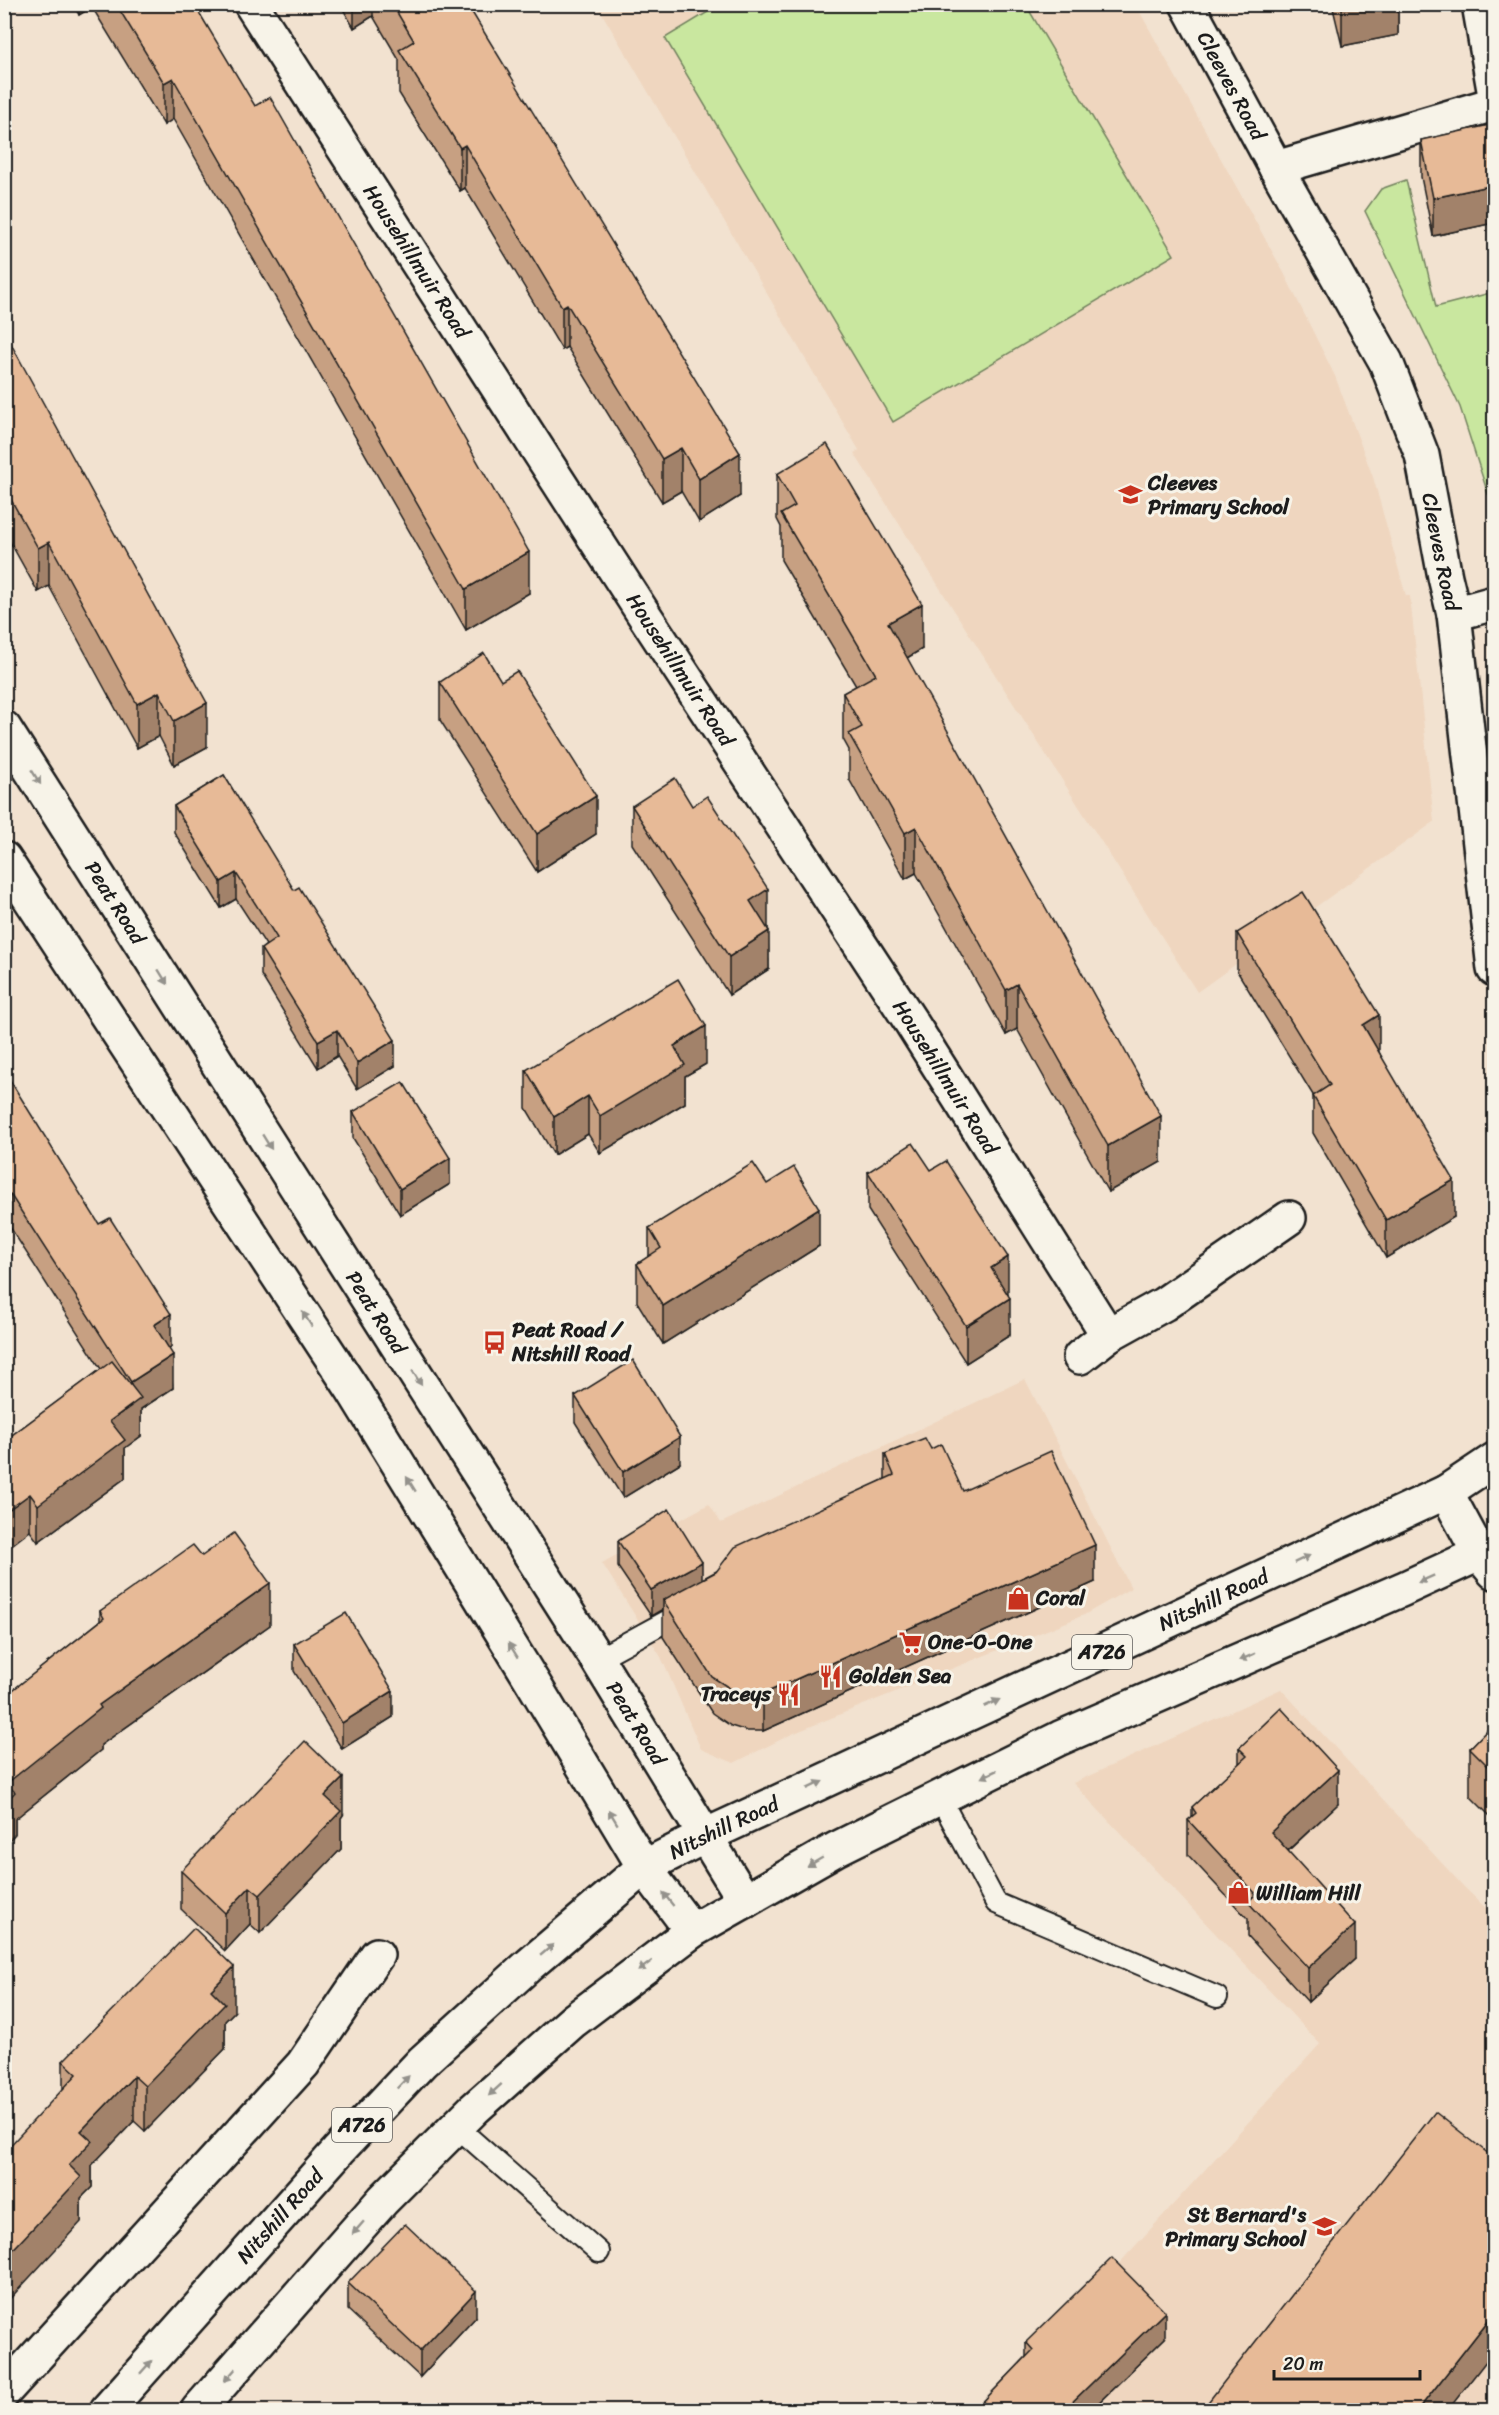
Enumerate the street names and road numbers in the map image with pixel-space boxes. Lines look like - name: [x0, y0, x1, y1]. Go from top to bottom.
- street label: Cleeves Road: [1186, 24, 1278, 149]
- street label: Househillmuir Road: [353, 176, 482, 348]
- street label: Cleeves Road: [1411, 490, 1472, 617]
- street label: Househillmuir Road: [616, 585, 746, 756]
- street label: Peat Road: [74, 853, 157, 954]
- street label: Househillmuir Road: [882, 991, 1010, 1164]
- street label: Peat Road: [335, 1263, 418, 1364]
- street label: Nitshill Road: [1152, 1557, 1277, 1642]
- road number: A726: [1072, 1635, 1132, 1669]
- street label: Peat Road: [596, 1673, 678, 1775]
- street label: Nitshill Road: [662, 1784, 787, 1870]
- road number: A726: [332, 2108, 392, 2142]
- street label: Nitshill Road: [227, 2158, 335, 2273]

